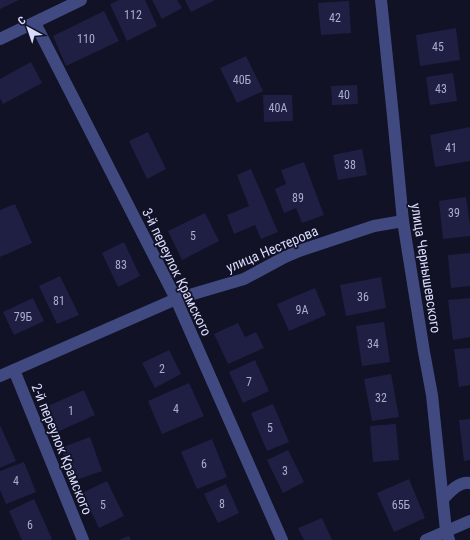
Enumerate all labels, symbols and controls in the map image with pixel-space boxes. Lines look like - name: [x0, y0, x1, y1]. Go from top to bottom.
- north arrow: [8, 8, 48, 48]
- house number: 112: [124, 8, 142, 22]
- house number: 42: [329, 11, 341, 25]
- text: С: [15, 14, 28, 28]
- house number: 110: [77, 32, 95, 46]
- house number: 45: [432, 40, 444, 54]
- house number: 40Б: [233, 73, 252, 87]
- house number: 43: [435, 82, 447, 96]
- house number: 40: [338, 88, 350, 102]
- house number: 40А: [269, 101, 287, 115]
- house number: 41: [445, 141, 457, 155]
- house number: 38: [344, 158, 356, 172]
- house number: 89: [292, 191, 304, 205]
- street label: улица Чернышевского: [408, 202, 444, 334]
- street label: 3-й переулок Крамского: [139, 206, 215, 338]
- house number: 39: [448, 206, 460, 220]
- street label: улица Нестерова: [224, 222, 320, 276]
- house number: 5: [190, 229, 196, 243]
- house number: 83: [115, 258, 127, 272]
- house number: 36: [357, 290, 369, 304]
- house number: 81: [53, 294, 65, 308]
- house number: 9А: [296, 303, 309, 317]
- house number: 79Б: [14, 310, 33, 324]
- house number: 34: [367, 337, 379, 351]
- house number: 2: [159, 362, 165, 376]
- house number: 7: [246, 375, 252, 389]
- street label: 2-й переулок Крамского: [28, 381, 96, 517]
- house number: 32: [375, 391, 387, 405]
- house number: 4: [173, 402, 179, 416]
- house number: 1: [68, 404, 74, 418]
- house number: 5: [267, 421, 273, 435]
- house number: 6: [201, 457, 207, 471]
- house number: 3: [282, 464, 288, 478]
- house number: 4: [13, 474, 19, 488]
- house number: 8: [219, 497, 225, 511]
- house number: 5: [100, 498, 106, 512]
- house number: 65Б: [392, 498, 411, 512]
- house number: 6: [27, 518, 33, 532]

